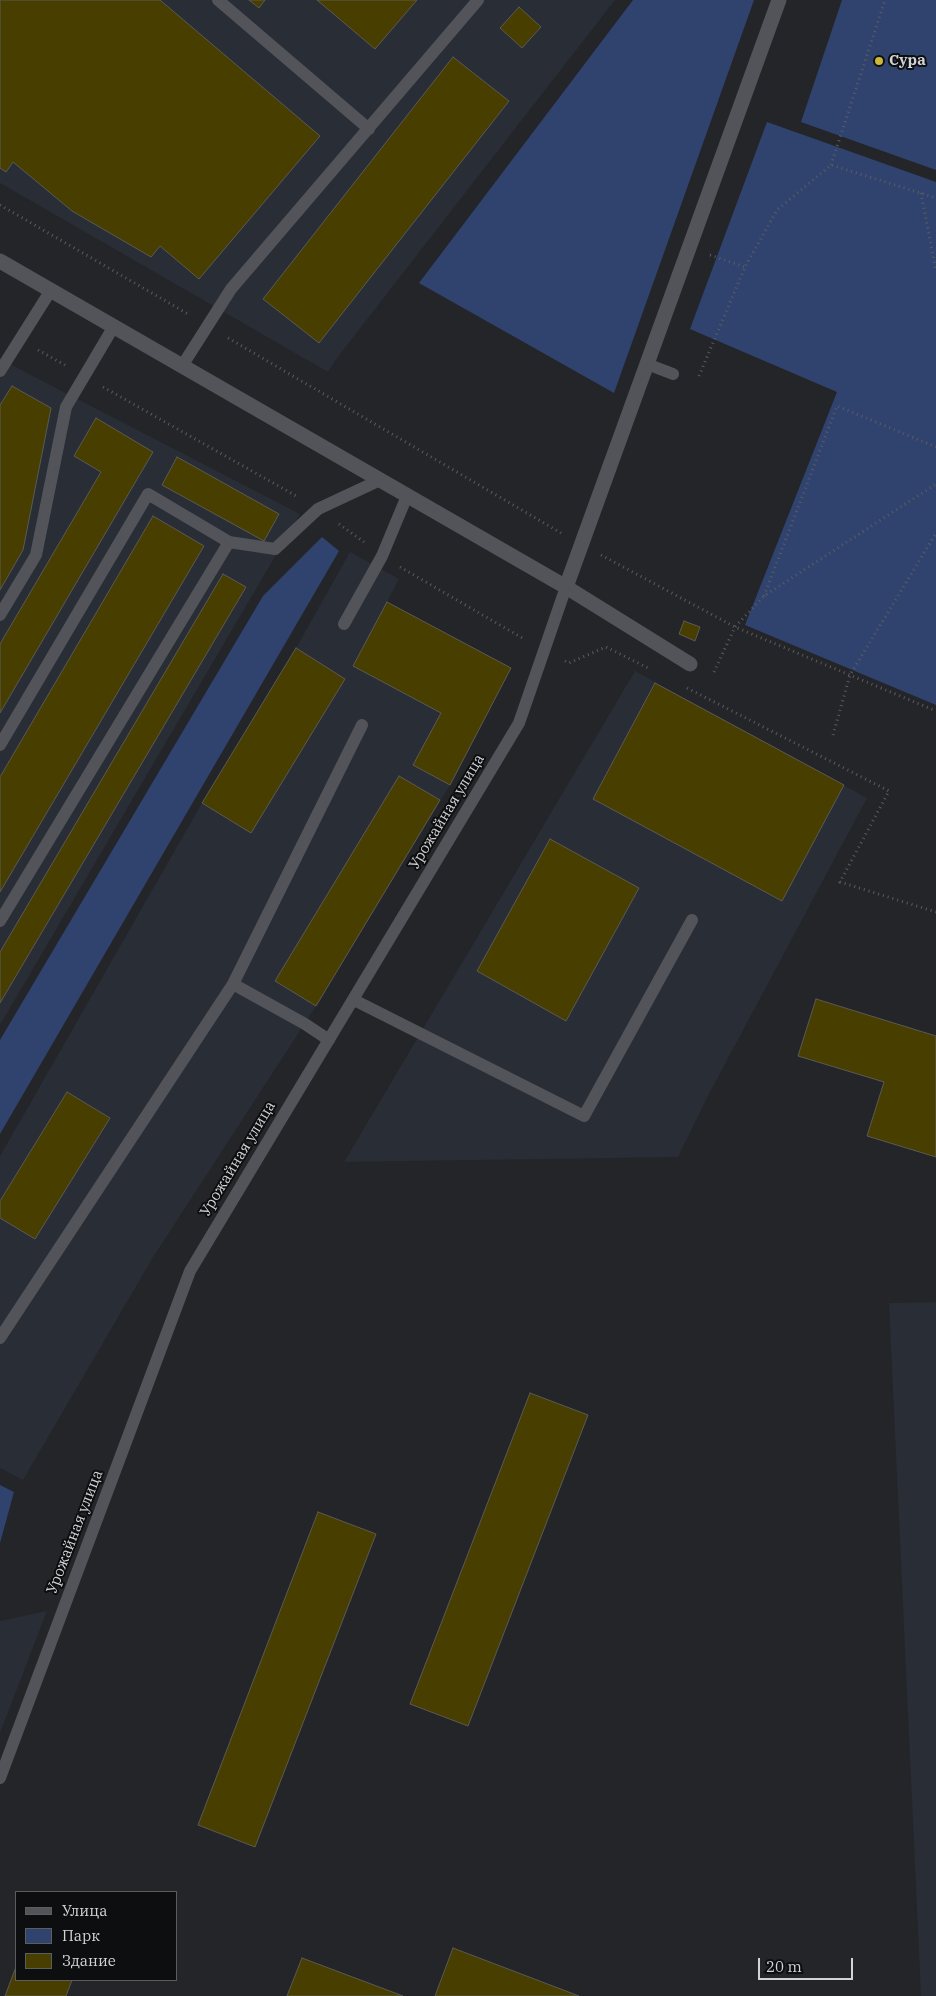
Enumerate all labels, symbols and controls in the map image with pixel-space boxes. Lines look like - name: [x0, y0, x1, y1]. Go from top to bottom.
- place label: Сура: [889, 52, 926, 70]
- marker: Сура: [873, 55, 885, 67]
- street label: Урожайная улица: [405, 751, 489, 873]
- street label: Урожайная улица: [196, 1098, 280, 1220]
- street label: Урожайная улица: [43, 1467, 107, 1597]
- legend: [15, 1891, 178, 1981]
- text: Улица: [62, 1901, 107, 1920]
- text: Парк: [62, 1926, 100, 1945]
- scale bar: [761, 1948, 856, 1980]
- text: Здание: [62, 1951, 116, 1970]
- text: 20 m: [766, 1957, 802, 1976]

